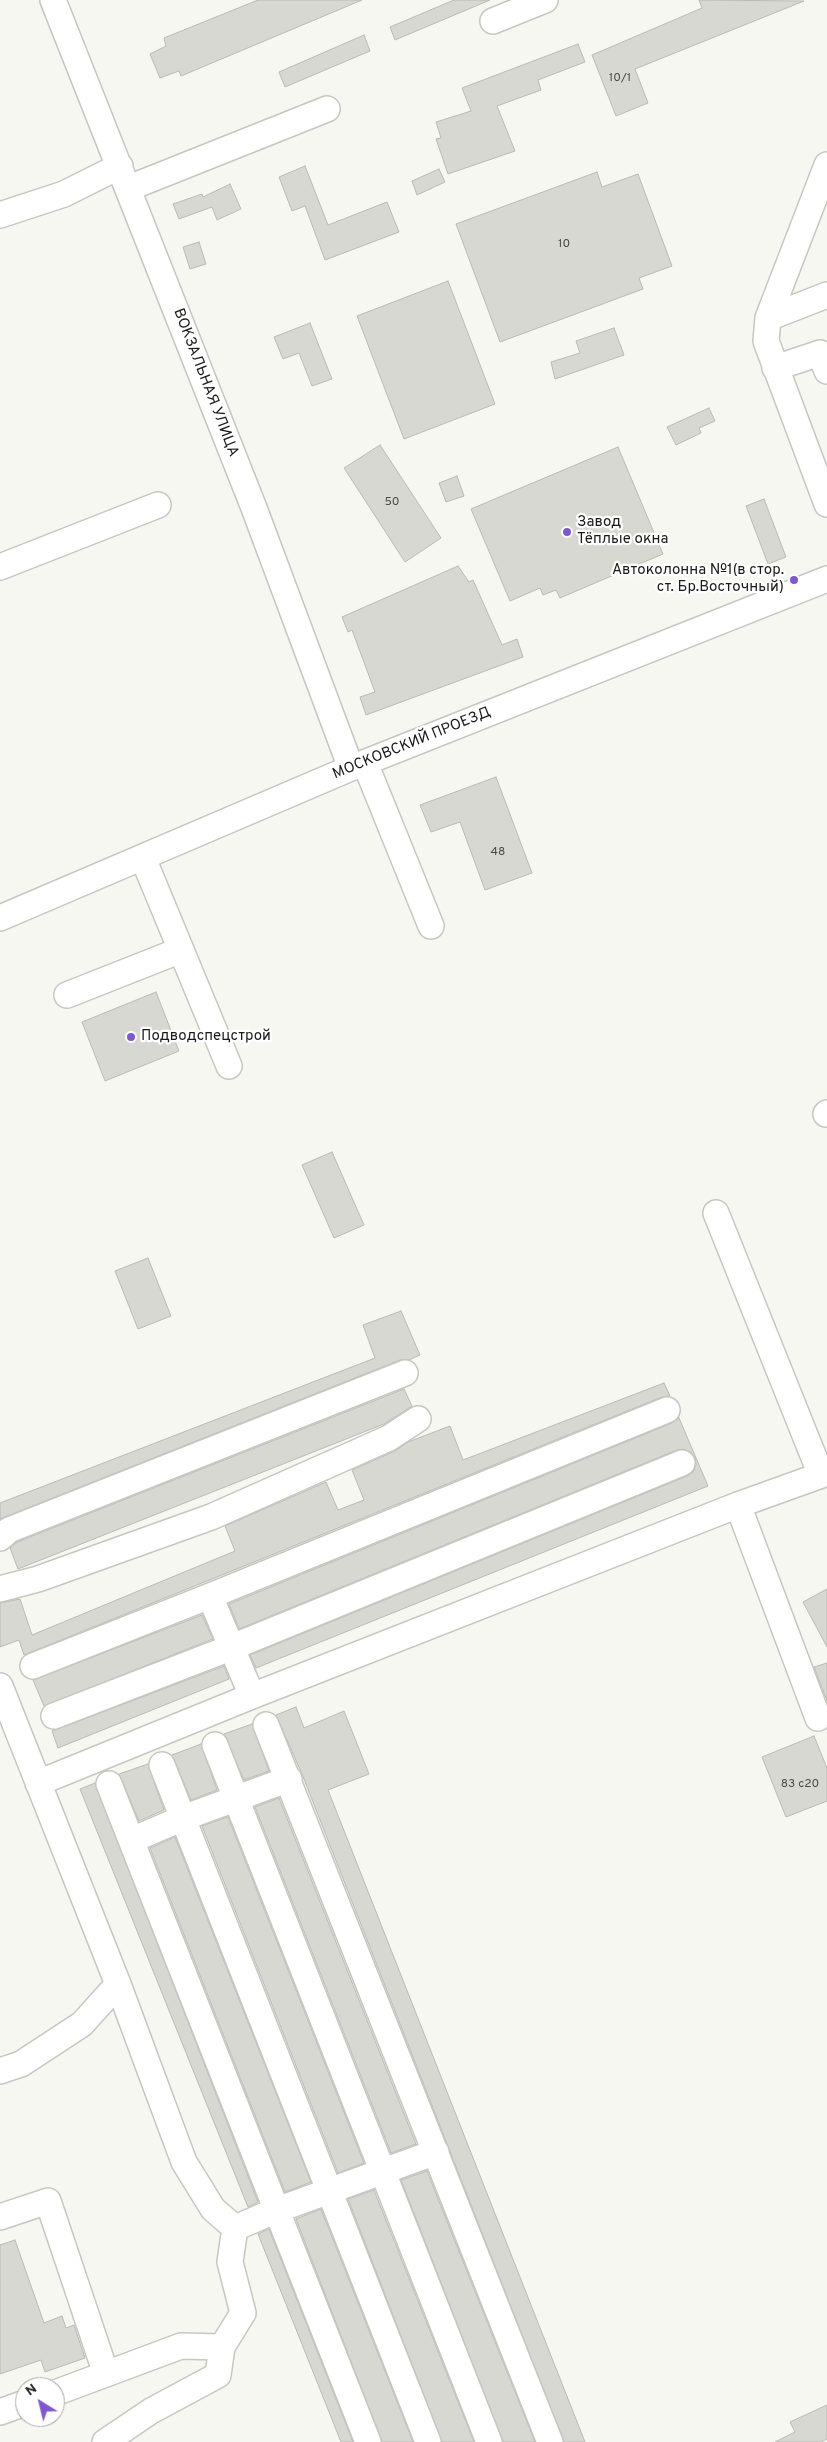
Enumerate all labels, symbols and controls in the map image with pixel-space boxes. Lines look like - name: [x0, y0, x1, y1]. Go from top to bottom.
- house number: 10/1: [609, 72, 631, 86]
- house number: 10: [558, 238, 570, 252]
- street label: ВОКЗАЛЬНАЯ УЛИЦА: [168, 306, 242, 460]
- house number: 50: [384, 496, 400, 510]
- place label: Завод Тёплые окна: [577, 514, 668, 549]
- marker: Завод Тёплые окна: [561, 526, 573, 538]
- place label: Автоколонна №1(в стор. ст. Бр.Восточный): [612, 562, 784, 597]
- marker: Автоколонна №1(в стор. ст. Бр.Восточный): [788, 574, 800, 586]
- street label: МОСКОВСКИЙ ПРОЕЗД: [330, 704, 494, 784]
- house number: 48: [491, 846, 505, 860]
- place label: Подводспецстрой: [141, 1028, 271, 1046]
- marker: Подводспецстрой: [125, 1031, 137, 1043]
- house number: 83 с20: [781, 1778, 819, 1792]
- north arrow: [15, 2377, 65, 2427]
- text: N: [22, 2380, 41, 2400]

